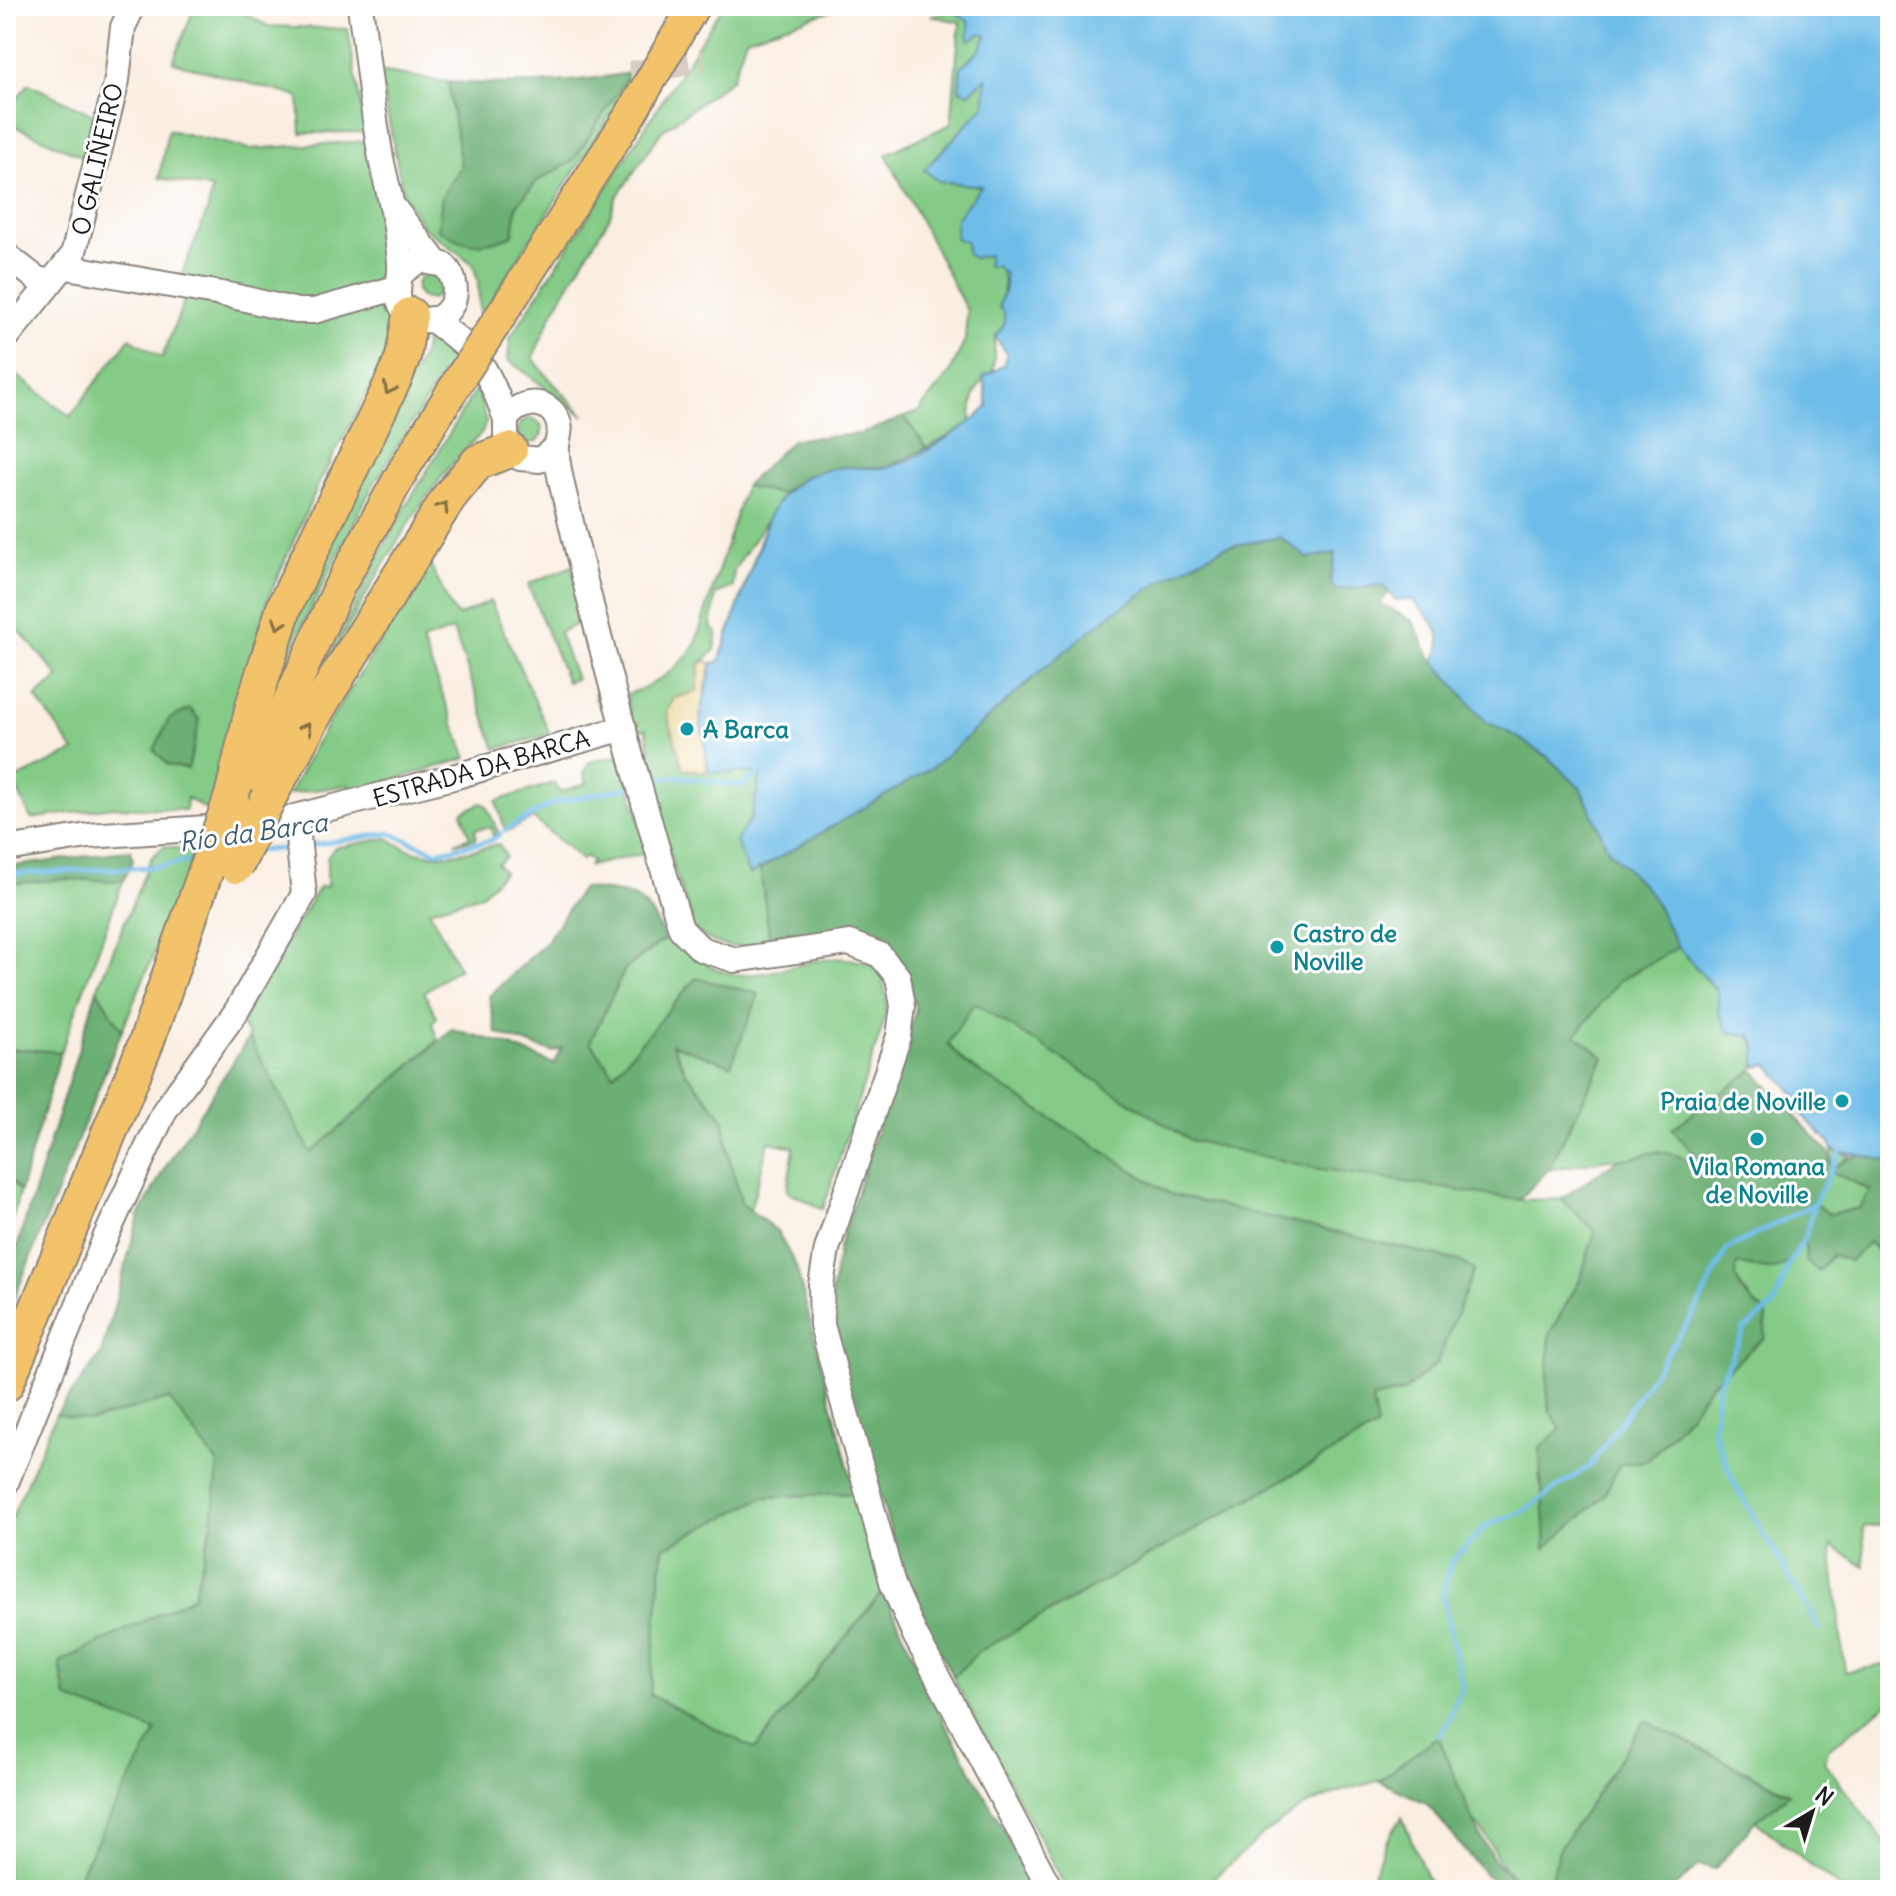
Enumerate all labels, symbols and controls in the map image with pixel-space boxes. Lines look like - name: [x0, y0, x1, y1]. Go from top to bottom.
- street label: O GALIÑEIRO: [65, 80, 129, 238]
- one-way arrow: [383, 381, 399, 396]
- one-way arrow: [433, 501, 448, 516]
- one-way arrow: [272, 616, 288, 630]
- place label: A Barca: [703, 714, 789, 744]
- marker: A Barca: [678, 720, 696, 738]
- one-way arrow: [296, 722, 312, 737]
- street label: ESTRADA DA BARCA: [369, 723, 593, 813]
- water label: Río da Barca: [177, 805, 331, 859]
- place label: Castro de Noville: [1293, 918, 1397, 976]
- marker: Castro de Noville: [1268, 938, 1286, 956]
- place label: Praia de Noville: [1660, 1086, 1826, 1116]
- marker: Praia de Noville: [1833, 1092, 1851, 1110]
- marker: Vila Romana de Noville: [1748, 1130, 1766, 1148]
- place label: Vila Romana de Noville: [1689, 1151, 1825, 1209]
- north arrow: [1772, 1772, 1852, 1852]
- text: N: [1810, 1781, 1839, 1812]

